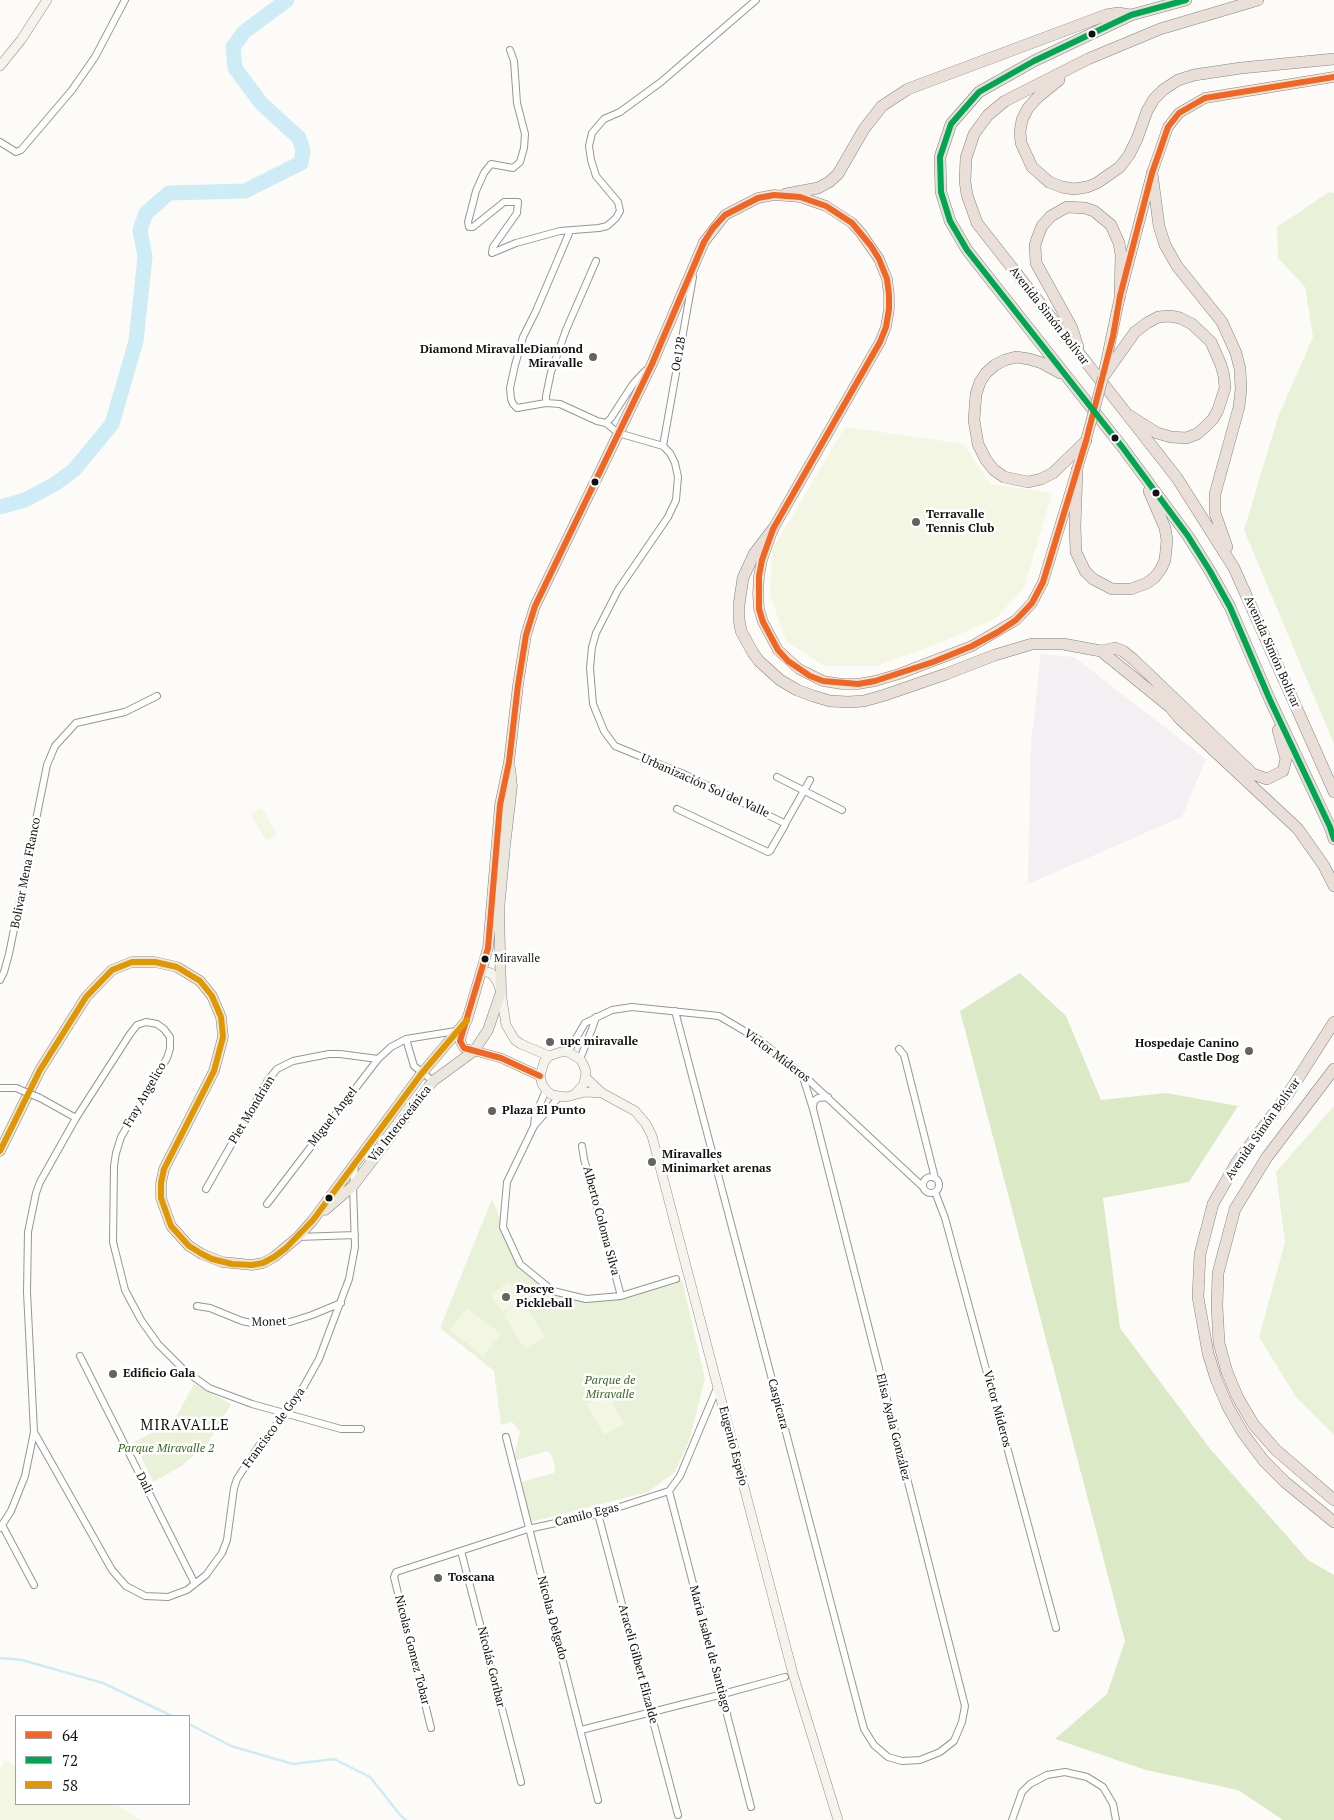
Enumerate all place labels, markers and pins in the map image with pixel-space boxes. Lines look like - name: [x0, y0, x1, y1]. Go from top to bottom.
- unlabelled marker: [1087, 29, 1097, 39]
- place label: Diamond MiravalleDiamond Miravalle: [420, 343, 583, 371]
- marker: Diamond MiravalleDiamond Miravalle: [587, 351, 599, 363]
- unlabelled marker: [1110, 433, 1120, 443]
- unlabelled marker: [590, 477, 600, 487]
- unlabelled marker: [1151, 488, 1161, 498]
- place label: Terravalle Tennis Club: [926, 508, 994, 536]
- marker: Terravalle Tennis Club: [910, 516, 922, 528]
- place label: Miravalle: [494, 952, 540, 966]
- marker: Miravalle: [480, 954, 490, 964]
- place label: upc miravalle: [560, 1035, 638, 1049]
- marker: upc miravalle: [544, 1036, 556, 1048]
- place label: Hospedaje Canino Castle Dog: [1135, 1037, 1239, 1065]
- marker: Hospedaje Canino Castle Dog: [1243, 1045, 1255, 1057]
- place label: Plaza El Punto: [502, 1104, 586, 1118]
- marker: Plaza El Punto: [486, 1105, 498, 1117]
- place label: Miravalles Minimarket arenas: [662, 1148, 771, 1176]
- marker: Miravalles Minimarket arenas: [646, 1156, 658, 1168]
- unlabelled marker: [324, 1193, 334, 1203]
- place label: Poscye Pickleball: [516, 1283, 573, 1311]
- marker: Poscye Pickleball: [500, 1291, 512, 1303]
- place label: Edificio Gala: [123, 1367, 195, 1381]
- marker: Edificio Gala: [107, 1368, 119, 1380]
- place label: Toscana: [448, 1571, 495, 1585]
- marker: Toscana: [432, 1572, 444, 1584]

